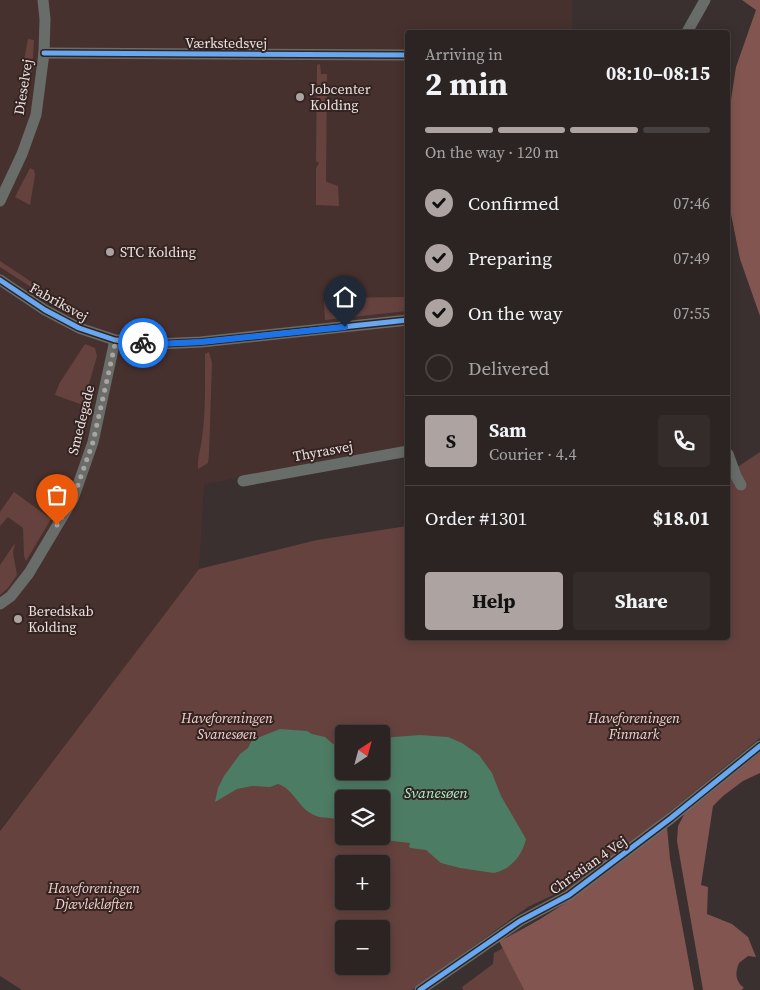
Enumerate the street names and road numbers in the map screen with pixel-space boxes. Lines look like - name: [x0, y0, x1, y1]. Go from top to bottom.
- street label: Værkstedsvej: [185, 33, 267, 53]
- street label: Dieselvej: [9, 58, 37, 116]
- street label: Fabriksvej: [26, 278, 92, 326]
- street label: Smedegade: [63, 383, 99, 457]
- street label: Thyrasvej: [292, 436, 355, 466]
- street label: Christian 4 Vej: [545, 831, 631, 899]

